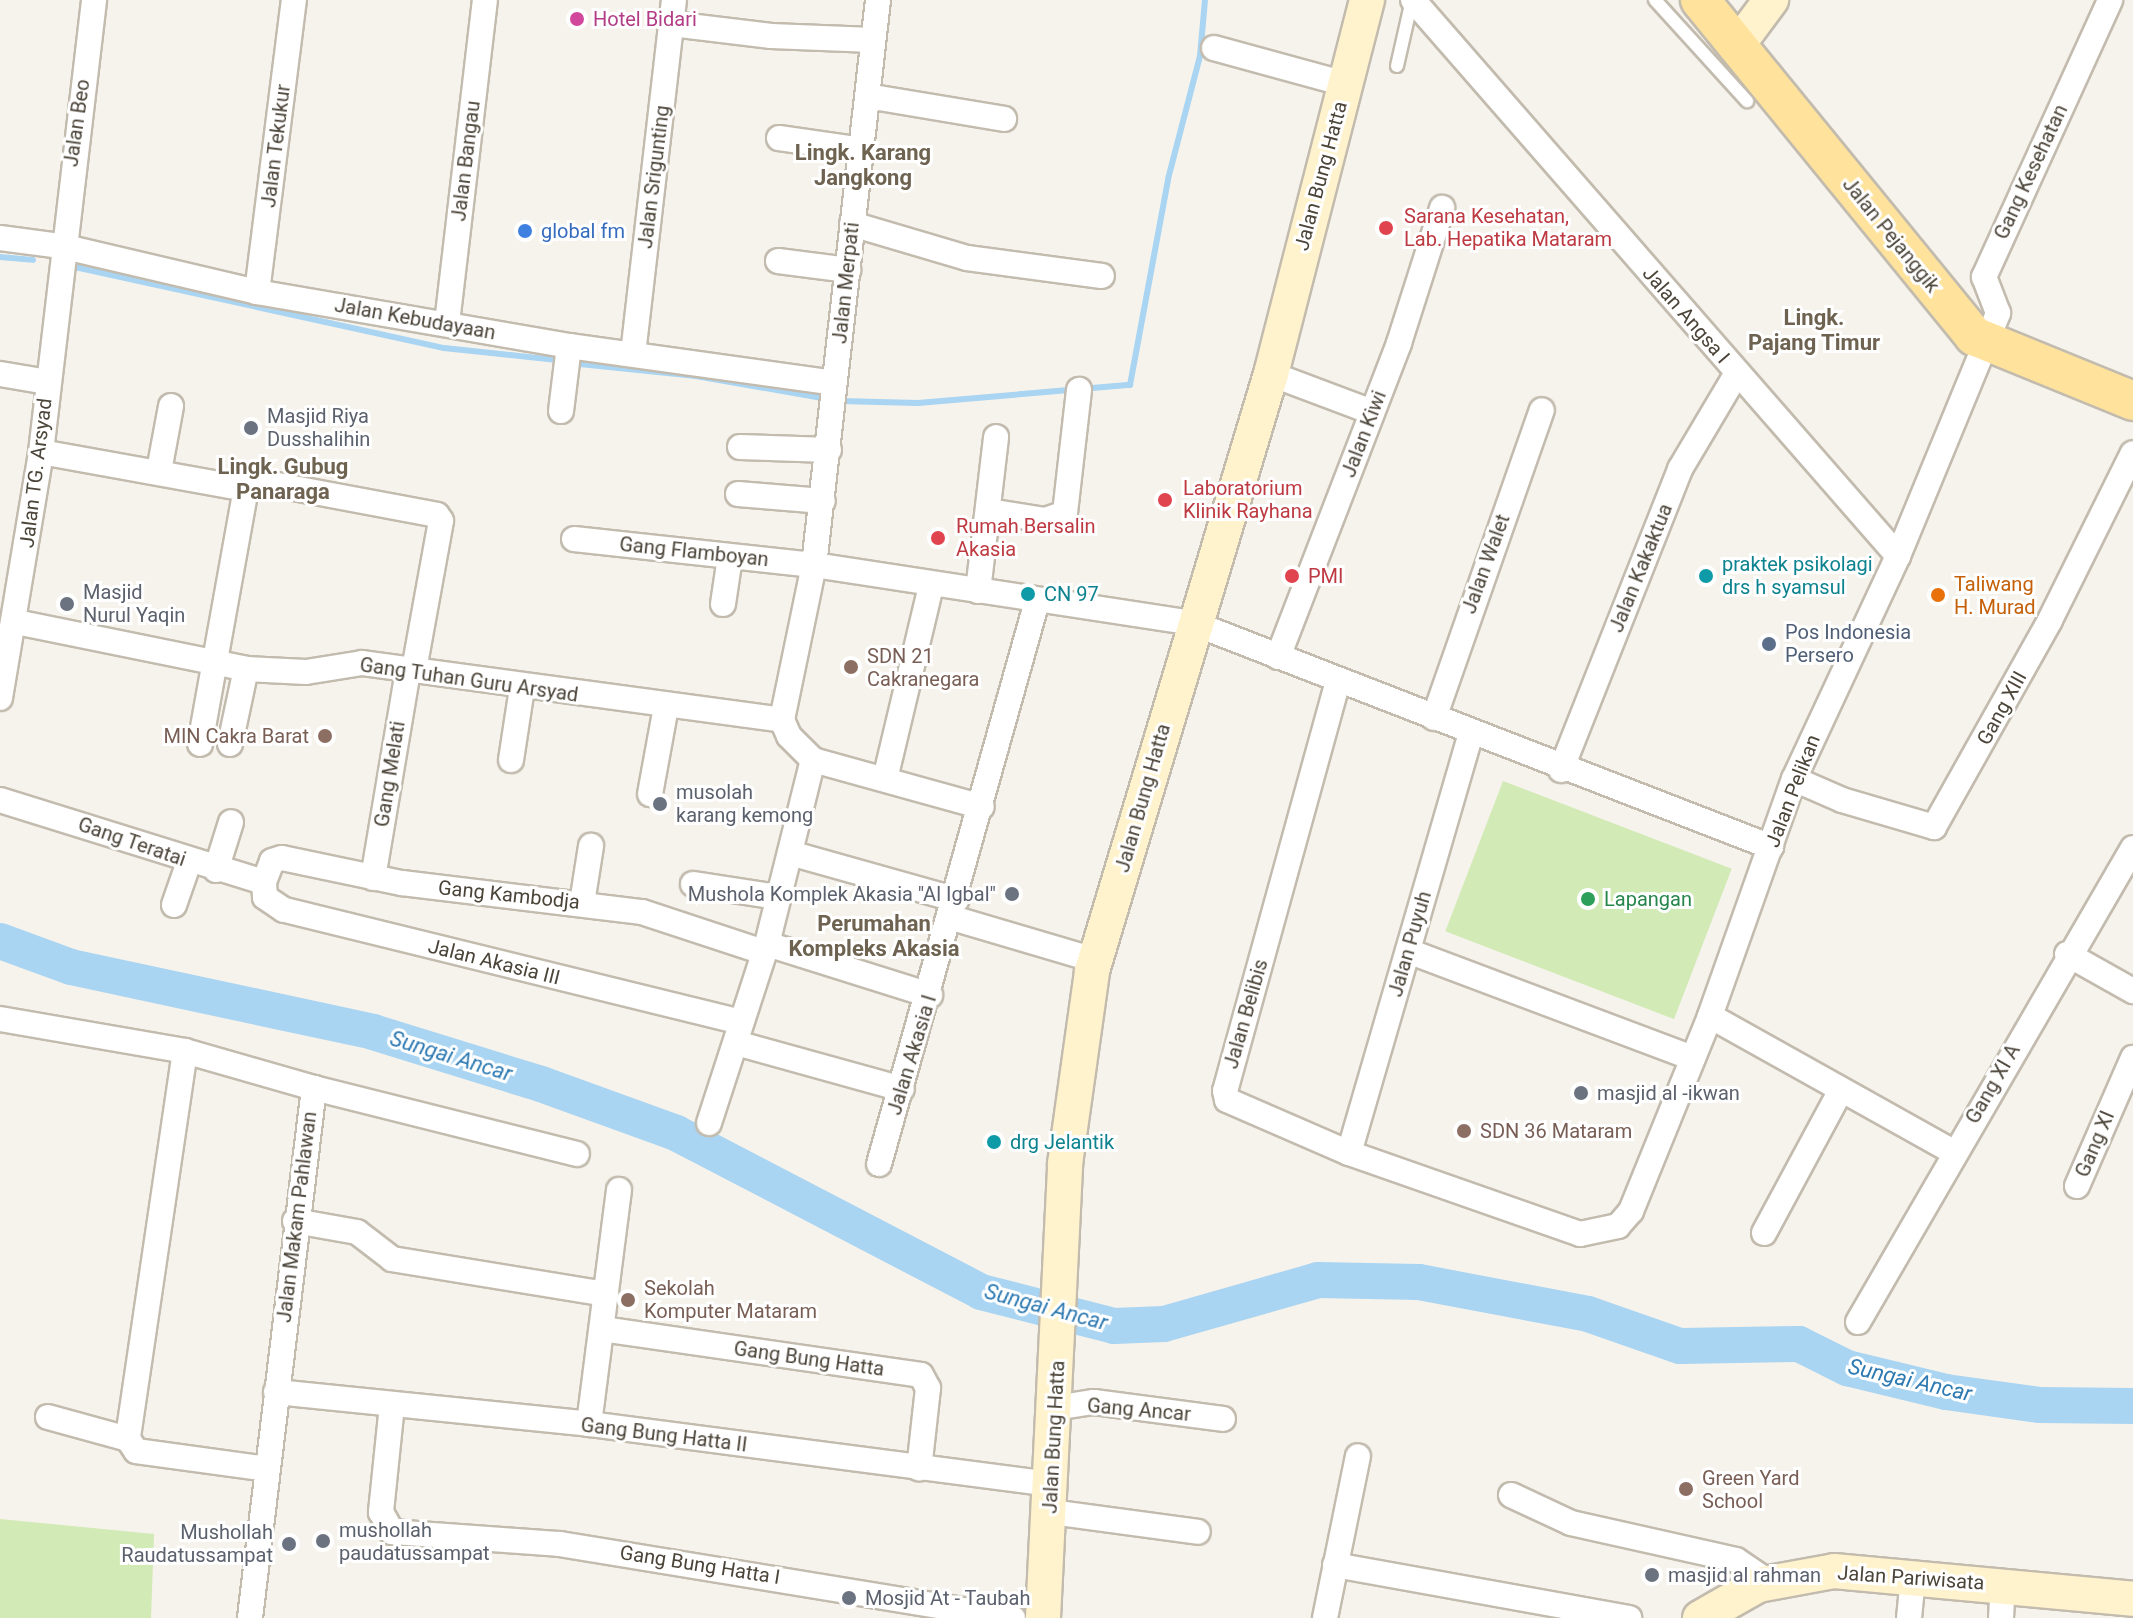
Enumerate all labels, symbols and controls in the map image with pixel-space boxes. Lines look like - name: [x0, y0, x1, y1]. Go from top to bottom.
- place label: Hotel Bidari: [593, 7, 697, 31]
- marker: Hotel Bidari: [568, 10, 586, 28]
- street label: Jalan Beo: [59, 78, 95, 168]
- street label: Jalan Tekukur: [257, 83, 295, 209]
- street label: Jalan Bangau: [447, 99, 485, 223]
- street label: Jalan Bung Hatta: [1290, 99, 1352, 253]
- street label: Gang Kesehatan: [1989, 101, 2073, 243]
- street label: Jalan Srigunting: [633, 104, 675, 250]
- district label: Lingk. Karang Jangkong: [795, 139, 931, 190]
- street label: Jalan Pejanggik: [1837, 173, 1945, 297]
- place label: Sarana Kesehatan, Lab. Hepatika Mataram: [1404, 204, 1612, 251]
- marker: Sarana Kesehatan, Lab. Hepatika Mataram: [1375, 217, 1397, 239]
- place label: global fm: [541, 219, 625, 243]
- street label: Jalan Merpati: [828, 221, 864, 345]
- marker: global fm: [516, 222, 534, 240]
- street label: Jalan Angsa I: [1637, 262, 1735, 368]
- street label: Jalan Kebudayaan: [333, 293, 497, 345]
- district label: Lingk. Pajang Timur: [1748, 304, 1880, 356]
- street label: Jalan Kiwi: [1336, 387, 1392, 481]
- street label: Jalan TG. Arsyad: [15, 397, 57, 549]
- place label: Masjid Riya Dusshalihin: [267, 404, 370, 451]
- marker: Masjid Riya Dusshalihin: [242, 419, 260, 437]
- district label: Lingk. Gubug Panaraga: [218, 453, 348, 504]
- place label: Laboratorium Klinik Rayhana: [1183, 476, 1313, 523]
- marker: Laboratorium Klinik Rayhana: [1154, 489, 1176, 511]
- street label: Jalan Kakaktua: [1604, 500, 1678, 636]
- street label: Jalan Walet: [1457, 511, 1515, 617]
- place label: Rumah Bersalin Akasia: [956, 514, 1096, 561]
- marker: Rumah Bersalin Akasia: [927, 527, 949, 549]
- street label: Gang Flamboyan: [618, 532, 770, 572]
- place label: praktek psikolagi drs h syamsul: [1722, 552, 1873, 599]
- place label: PMI: [1308, 564, 1344, 588]
- marker: PMI: [1283, 567, 1301, 585]
- marker: praktek psikolagi drs h syamsul: [1697, 567, 1715, 585]
- place label: Taliwang H. Murad: [1954, 572, 2036, 619]
- place label: Masjid Nurul Yaqin: [83, 580, 185, 627]
- place label: CN 97: [1044, 582, 1099, 606]
- marker: CN 97: [1019, 585, 1037, 603]
- marker: Taliwang H. Murad: [1929, 586, 1947, 604]
- marker: Masjid Nurul Yaqin: [58, 595, 76, 613]
- place label: Pos Indonesia Persero: [1785, 620, 1911, 667]
- marker: Pos Indonesia Persero: [1760, 635, 1778, 653]
- place label: SDN 21 Cakranegara: [867, 644, 979, 691]
- street label: Gang Tuhan Guru Arsyad: [358, 653, 580, 707]
- marker: SDN 21 Cakranegara: [842, 658, 860, 676]
- street label: Gang XIII: [1972, 667, 2032, 749]
- street label: Gang Melati: [370, 719, 410, 829]
- street label: Jalan Bung Hatta: [1110, 721, 1176, 875]
- place label: MIN Cakra Barat: [163, 724, 309, 748]
- marker: MIN Cakra Barat: [316, 727, 334, 745]
- street label: Jalan Pelikan: [1761, 731, 1825, 851]
- place label: musolah karang kemong: [676, 780, 813, 827]
- marker: musolah karang kemong: [651, 795, 669, 813]
- street label: Gang Teratai: [75, 812, 189, 872]
- street label: Gang Kambodja: [437, 876, 581, 914]
- place label: Mushola Komplek Akasia "Al Igbal": [688, 882, 996, 906]
- marker: Mushola Komplek Akasia "Al Igbal": [1003, 885, 1021, 903]
- place label: Lapangan: [1604, 887, 1692, 911]
- street label: Jalan Puyuh: [1383, 888, 1437, 1000]
- marker: Lapangan: [1579, 890, 1597, 908]
- district label: Perumahan Kompleks Akasia: [789, 910, 959, 962]
- street label: Jalan Akasia III: [426, 934, 562, 990]
- street label: Jalan Belibis: [1219, 956, 1273, 1072]
- street label: Jalan Akasia I: [882, 992, 942, 1118]
- water label: Sungai Ancar: [387, 1025, 515, 1087]
- street label: Gang XI A: [1961, 1040, 2025, 1128]
- place label: masjid al -ikwan: [1597, 1081, 1740, 1105]
- marker: masjid al -ikwan: [1572, 1084, 1590, 1102]
- street label: Gang XI: [2070, 1107, 2120, 1181]
- street label: Jalan Makam Pahlawan: [272, 1110, 322, 1324]
- place label: SDN 36 Mataram: [1480, 1119, 1632, 1143]
- marker: SDN 36 Mataram: [1455, 1122, 1473, 1140]
- place label: drg Jelantik: [1010, 1130, 1114, 1154]
- marker: drg Jelantik: [985, 1133, 1003, 1151]
- place label: Sekolah Komputer Mataram: [644, 1276, 817, 1323]
- water label: Sungai Ancar: [982, 1278, 1110, 1336]
- marker: Sekolah Komputer Mataram: [619, 1291, 637, 1309]
- street label: Gang Bung Hatta: [732, 1337, 886, 1381]
- water label: Sungai Ancar: [1846, 1353, 1974, 1407]
- street label: Jalan Bung Hatta: [1038, 1360, 1070, 1514]
- street label: Gang Ancar: [1086, 1394, 1192, 1426]
- street label: Gang Bung Hatta II: [579, 1413, 749, 1457]
- place label: Green Yard School: [1702, 1466, 1799, 1513]
- marker: Green Yard School: [1677, 1480, 1695, 1498]
- place label: mushollah paudatussampat: [339, 1518, 490, 1565]
- place label: Mushollah Raudatussampat: [121, 1520, 273, 1567]
- marker: mushollah paudatussampat: [314, 1532, 332, 1550]
- marker: Mushollah Raudatussampat: [280, 1535, 298, 1553]
- street label: Gang Bung Hatta I: [618, 1540, 782, 1590]
- street label: Jalan Pariwisata: [1837, 1561, 1985, 1595]
- place label: masjid al rahman: [1668, 1563, 1821, 1587]
- marker: masjid al rahman: [1643, 1566, 1661, 1584]
- place label: Mosjid At - Taubah: [865, 1586, 1031, 1610]
- marker: Mosjid At - Taubah: [840, 1589, 858, 1607]

